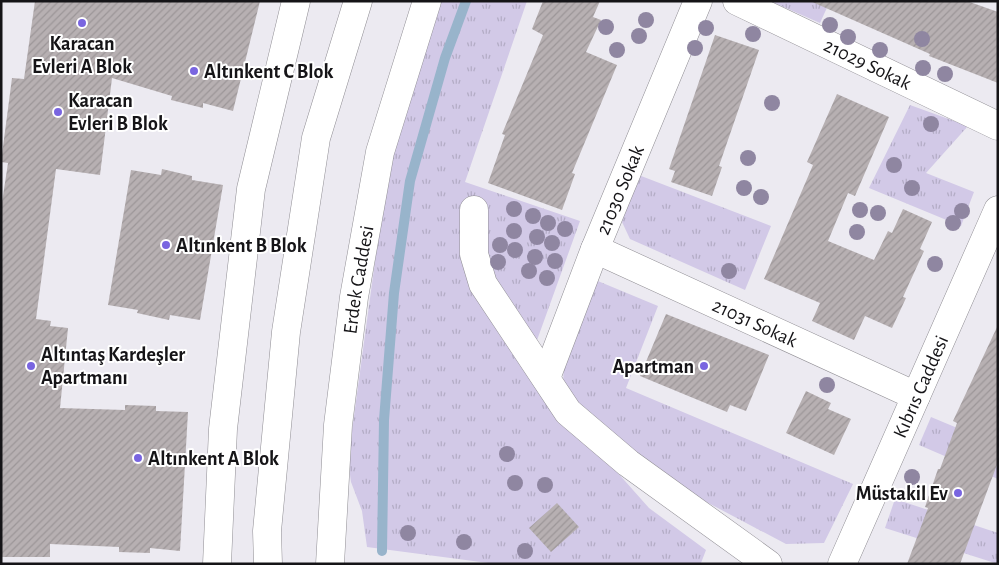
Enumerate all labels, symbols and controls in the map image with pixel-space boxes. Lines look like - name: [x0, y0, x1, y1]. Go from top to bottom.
- marker: Karacan Evleri A Blok: [76, 17, 88, 29]
- place label: Karacan Evleri A Blok: [32, 34, 132, 77]
- street label: 21029 Sokak: [820, 35, 914, 94]
- place label: Altınkent C Blok: [204, 62, 333, 82]
- marker: Altınkent C Blok: [188, 65, 200, 77]
- place label: Karacan Evleri B Blok: [68, 91, 168, 134]
- marker: Karacan Evleri B Blok: [52, 106, 64, 118]
- street label: 21030 Sokak: [593, 143, 648, 238]
- street label: Erdek Caddesi: [340, 224, 378, 335]
- place label: Altınkent B Blok: [176, 236, 307, 256]
- marker: Altınkent B Blok: [160, 239, 172, 251]
- street label: 21031 Sokak: [709, 295, 800, 351]
- street label: Kıbrıs Caddesi: [890, 333, 952, 441]
- place label: Altıntaş Kardeşler Apartmanı: [41, 345, 185, 388]
- place label: Apartman: [613, 357, 694, 377]
- marker: Altıntaş Kardeşler Apartmanı: [25, 360, 37, 372]
- marker: Apartman: [698, 360, 710, 372]
- place label: Altınkent A Blok: [148, 449, 279, 469]
- marker: Altınkent A Blok: [132, 452, 144, 464]
- place label: Müstakil Ev: [856, 484, 948, 504]
- marker: Müstakil Ev: [952, 487, 964, 499]

